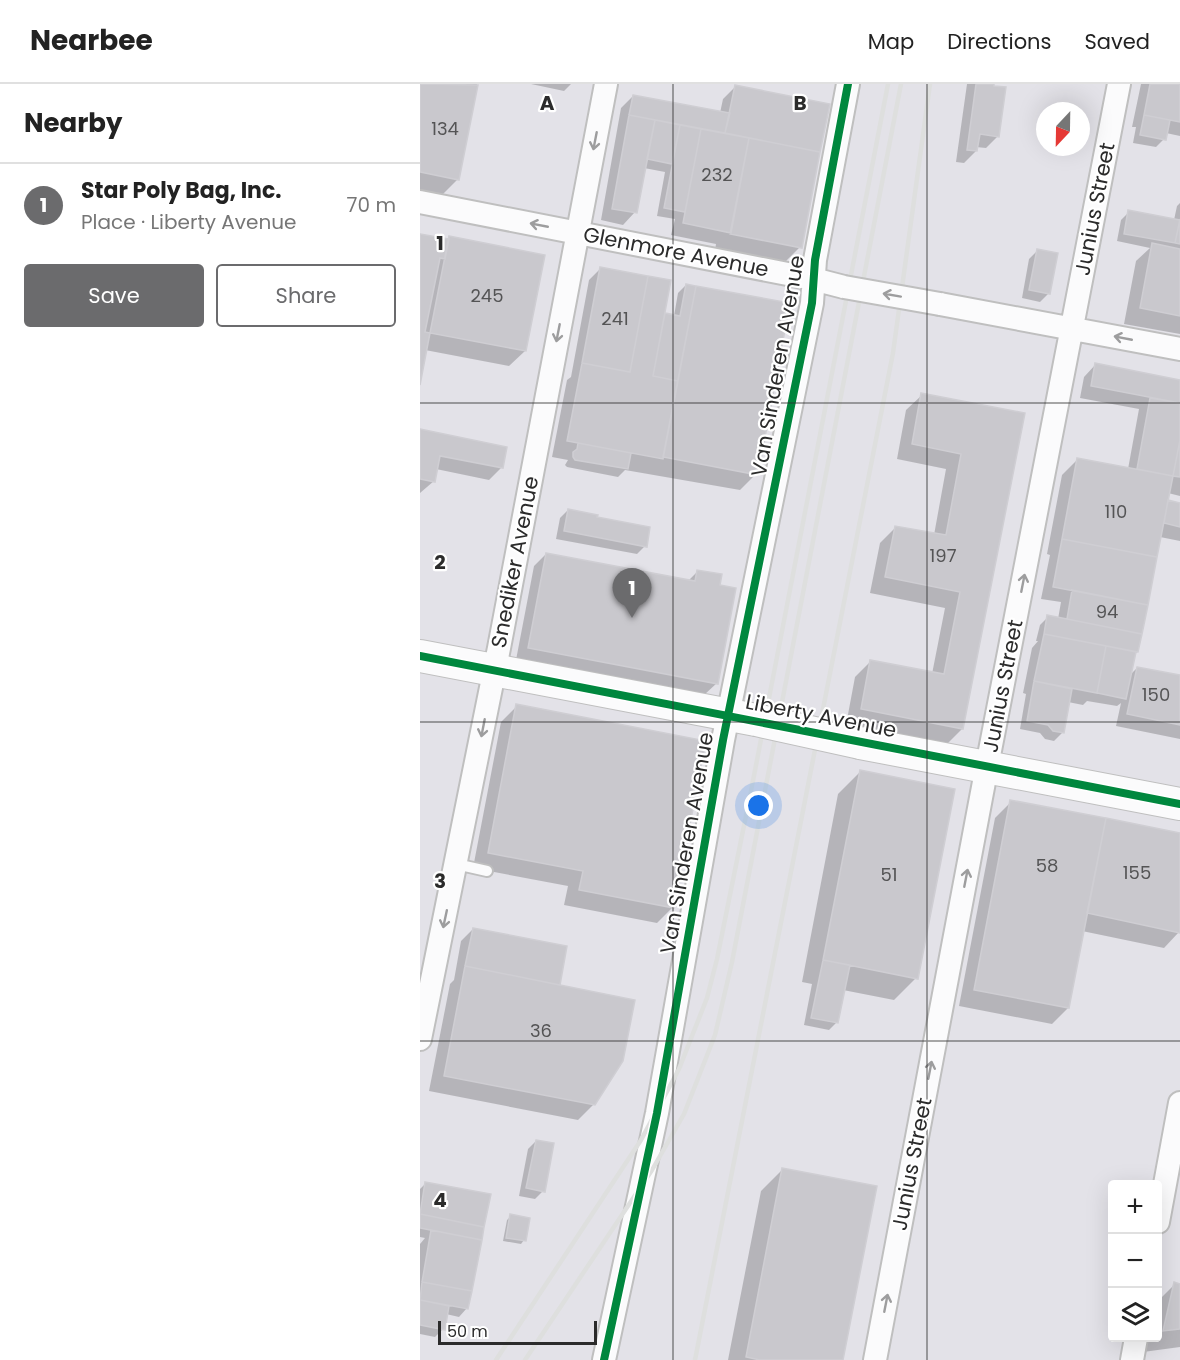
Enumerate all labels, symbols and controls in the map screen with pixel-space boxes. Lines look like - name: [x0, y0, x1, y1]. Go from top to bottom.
- text: Nearbee: [30, 21, 153, 60]
- text: Map: [868, 27, 914, 56]
- text: Directions: [947, 27, 1051, 56]
- text: Saved: [1084, 27, 1150, 56]
- text: A: [540, 89, 555, 117]
- text: B: [793, 89, 807, 117]
- north arrow: [1036, 102, 1090, 156]
- text: Nearby: [24, 105, 122, 141]
- house number: 134: [431, 116, 459, 141]
- one-way arrow: [589, 131, 600, 151]
- street label: Junius Street: [1067, 140, 1122, 278]
- house number: 232: [701, 162, 733, 187]
- text: Star Poly Bag, Inc.: [81, 175, 281, 206]
- text: 1: [40, 191, 47, 219]
- text: 70 m: [347, 191, 396, 219]
- text: Place · Liberty Avenue: [81, 208, 296, 236]
- one-way arrow: [530, 219, 550, 230]
- street label: Glenmore Avenue: [581, 219, 771, 284]
- text: 1: [436, 229, 444, 257]
- street label: Van Sinderen Avenue: [744, 253, 811, 479]
- button: Save: [24, 264, 204, 327]
- button: Share: [216, 264, 396, 327]
- house number: 245: [471, 283, 503, 308]
- one-way arrow: [882, 290, 902, 301]
- house number: 241: [601, 306, 629, 331]
- one-way arrow: [552, 323, 563, 342]
- one-way arrow: [1113, 332, 1133, 343]
- street label: Snediker Avenue: [484, 474, 545, 650]
- house number: 110: [1105, 499, 1127, 524]
- house number: 197: [930, 543, 957, 568]
- text: 2: [434, 548, 446, 576]
- pin: 1: [612, 568, 652, 618]
- one-way arrow: [1018, 574, 1029, 594]
- house number: 94: [1096, 599, 1118, 624]
- street label: Junius Street: [975, 617, 1030, 755]
- house number: 150: [1142, 682, 1170, 707]
- street label: Liberty Avenue: [743, 687, 899, 744]
- one-way arrow: [477, 717, 488, 737]
- street label: Van Sinderen Avenue: [653, 730, 720, 956]
- your location: [744, 791, 773, 820]
- house number: 58: [1036, 853, 1058, 878]
- house number: 155: [1123, 860, 1151, 885]
- house number: 51: [880, 862, 898, 887]
- text: 3: [434, 867, 446, 895]
- one-way arrow: [961, 869, 972, 888]
- one-way arrow: [438, 909, 450, 928]
- house number: 36: [530, 1018, 552, 1043]
- one-way arrow: [925, 1060, 936, 1080]
- street label: Junius Street: [884, 1095, 939, 1233]
- map controls: [1108, 1180, 1162, 1342]
- button: +: [1108, 1180, 1162, 1234]
- text: 4: [433, 1186, 447, 1214]
- button: −: [1108, 1234, 1162, 1288]
- button: layers: [1108, 1288, 1162, 1342]
- one-way arrow: [881, 1293, 892, 1313]
- scale bar: [438, 1318, 597, 1346]
- text: 50 m: [447, 1320, 488, 1343]

